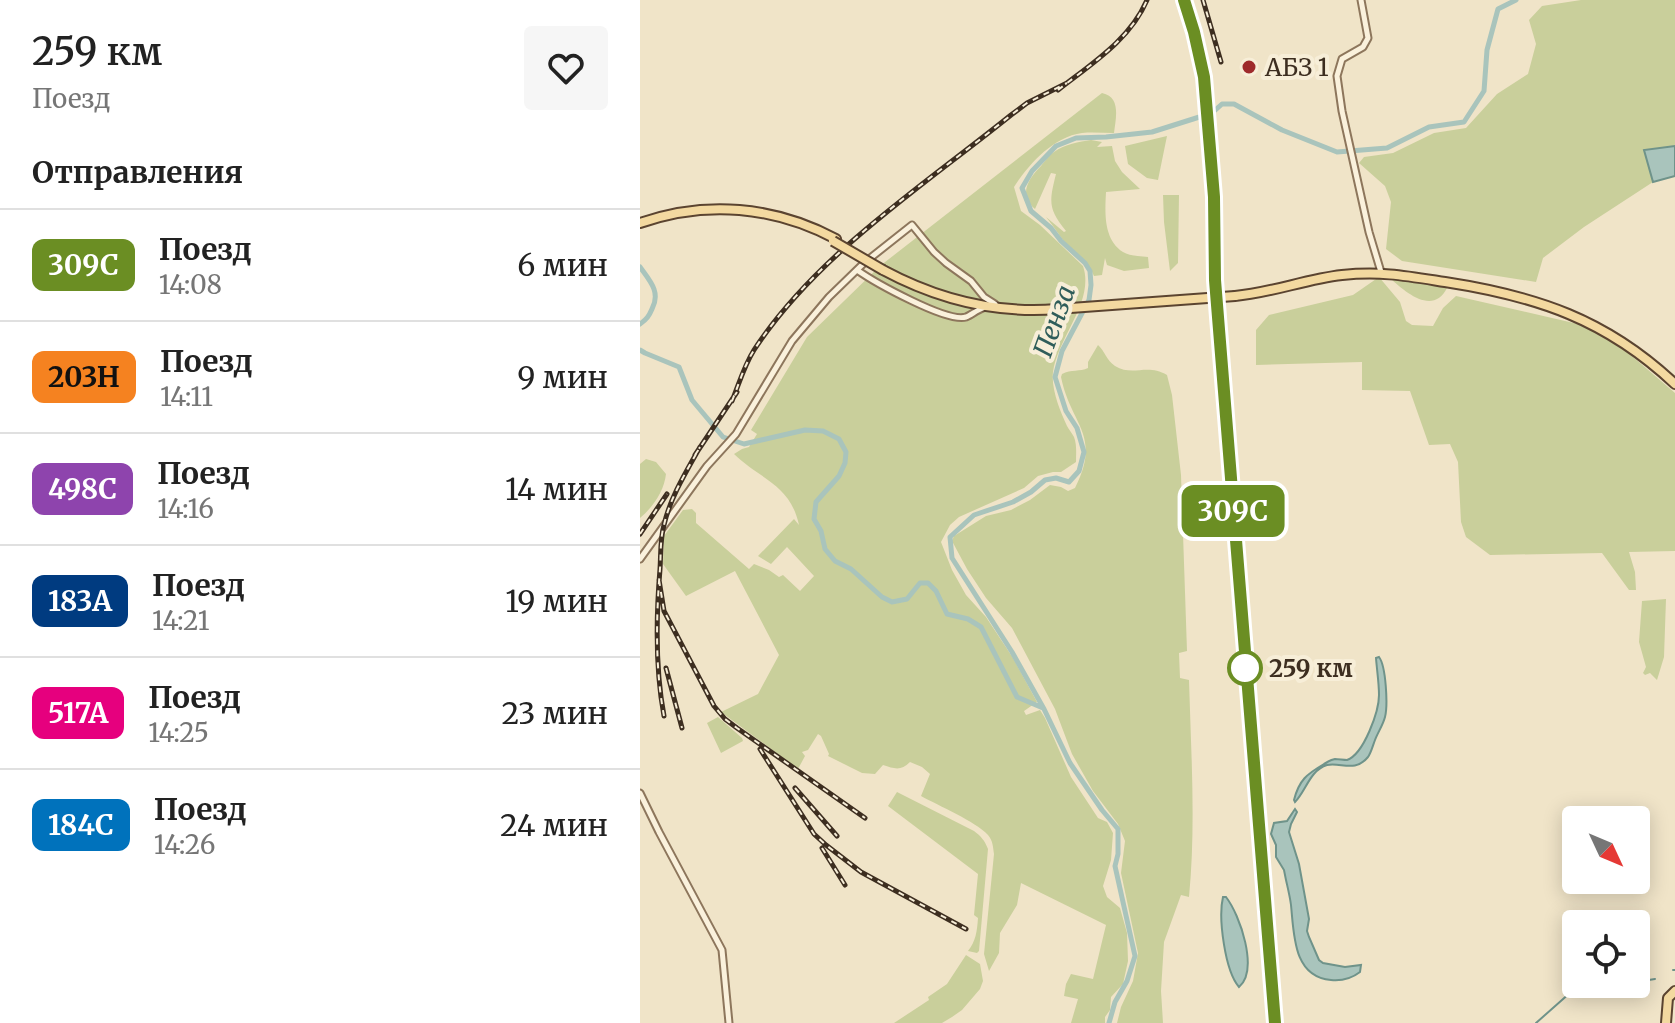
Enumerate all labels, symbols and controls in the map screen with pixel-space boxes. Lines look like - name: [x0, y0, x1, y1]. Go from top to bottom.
- button: heart: [524, 26, 608, 110]
- text: 259 км: [32, 28, 162, 75]
- place label: АБЗ 1: [1264, 52, 1329, 83]
- marker: АБЗ 1: [1240, 58, 1258, 76]
- text: Поезд: [32, 82, 111, 115]
- text: Отправления: [32, 153, 243, 191]
- text: Поезд: [159, 230, 252, 268]
- text: 6 мин: [517, 246, 608, 284]
- text: 309С: [48, 247, 119, 283]
- text: 14:08: [159, 268, 222, 301]
- water label: Пенза: [1026, 281, 1082, 361]
- text: Поезд: [160, 342, 253, 380]
- text: 9 мин: [517, 358, 608, 396]
- text: 203Н: [48, 359, 120, 395]
- text: 14:11: [160, 380, 213, 413]
- text: Поезд: [157, 454, 250, 492]
- text: 14 мин: [505, 470, 608, 508]
- text: 498С: [48, 471, 117, 507]
- line badge: 309С: [1177, 485, 1289, 537]
- text: 14:16: [157, 492, 214, 525]
- text: 309С: [1198, 493, 1268, 529]
- text: Поезд: [152, 566, 245, 604]
- text: 19 мин: [505, 582, 608, 620]
- text: 183А: [48, 583, 112, 619]
- text: 14:21: [152, 604, 209, 637]
- marker: 259 км: [1228, 651, 1262, 685]
- place label: 259 км: [1269, 653, 1353, 684]
- text: Поезд: [148, 678, 241, 716]
- text: 23 мин: [501, 694, 608, 732]
- text: 517А: [48, 695, 108, 731]
- text: 14:25: [148, 716, 209, 749]
- text: Поезд: [154, 790, 247, 828]
- text: 24 мин: [500, 806, 608, 844]
- north arrow: [1562, 806, 1650, 894]
- map controls: [1562, 806, 1650, 998]
- text: 184С: [48, 807, 114, 843]
- text: 14:26: [154, 828, 215, 861]
- button: locate: [1562, 910, 1650, 998]

